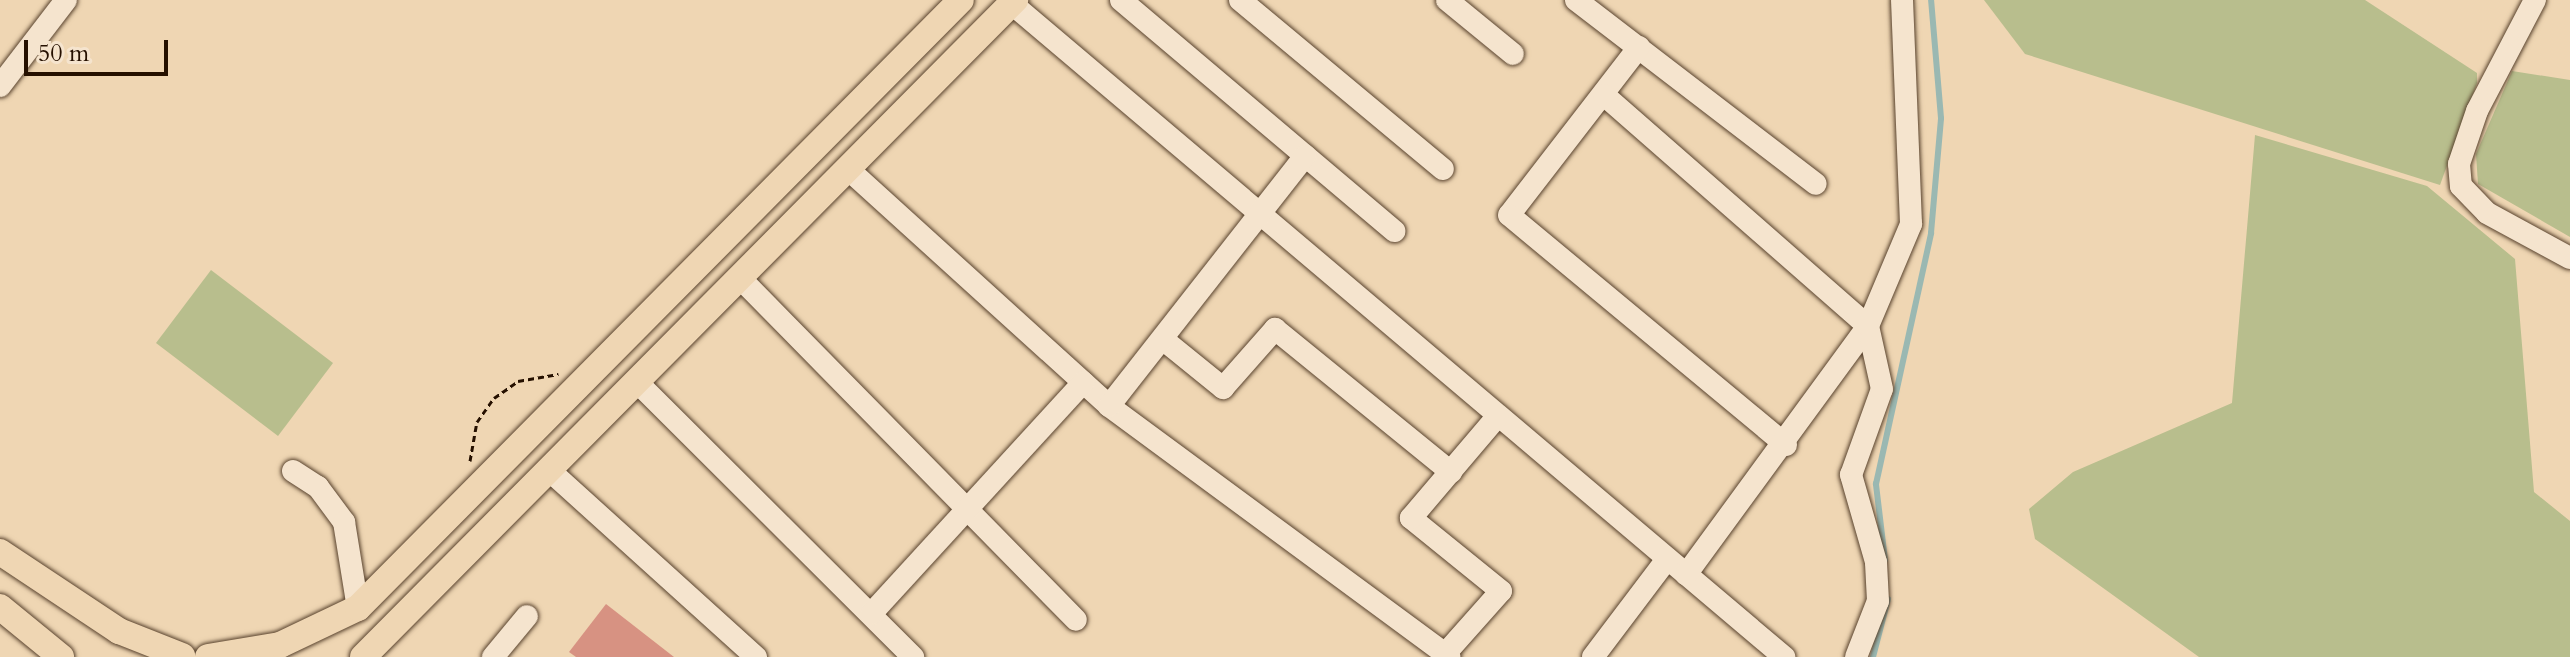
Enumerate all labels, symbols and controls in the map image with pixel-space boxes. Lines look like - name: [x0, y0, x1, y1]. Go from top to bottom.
- scale bar: [28, 24, 172, 74]
- text: 50 m: [38, 37, 89, 70]

